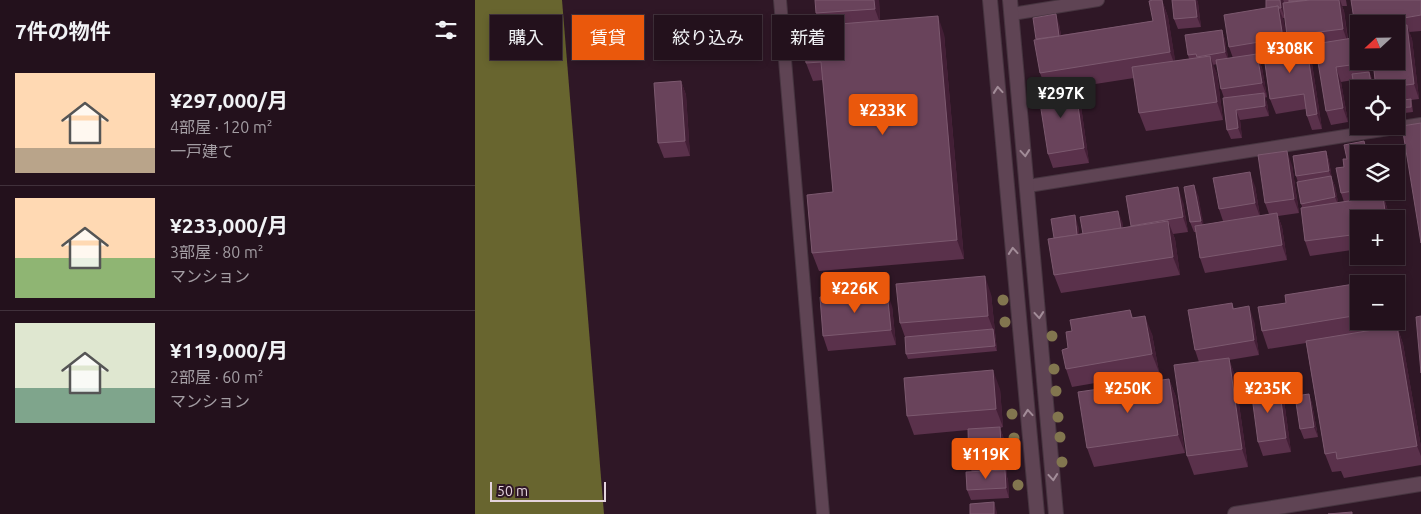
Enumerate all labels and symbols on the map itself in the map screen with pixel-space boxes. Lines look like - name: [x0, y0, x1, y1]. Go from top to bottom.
- north arrow: [1350, 15, 1405, 70]
- pin: ¥308K: [1255, 32, 1325, 74]
- pin: ¥297K: [1026, 76, 1096, 119]
- one-way arrow: [993, 85, 1004, 93]
- pin: ¥233K: [848, 94, 918, 136]
- one-way arrow: [1019, 149, 1030, 157]
- one-way arrow: [1008, 247, 1019, 255]
- pin: ¥226K: [820, 272, 890, 314]
- one-way arrow: [1033, 311, 1044, 319]
- pin: ¥250K: [1093, 372, 1163, 414]
- pin: ¥235K: [1233, 372, 1303, 414]
- one-way arrow: [1023, 409, 1034, 417]
- pin: ¥119K: [951, 438, 1021, 480]
- one-way arrow: [1047, 473, 1058, 481]
- scale bar: [490, 479, 606, 502]

